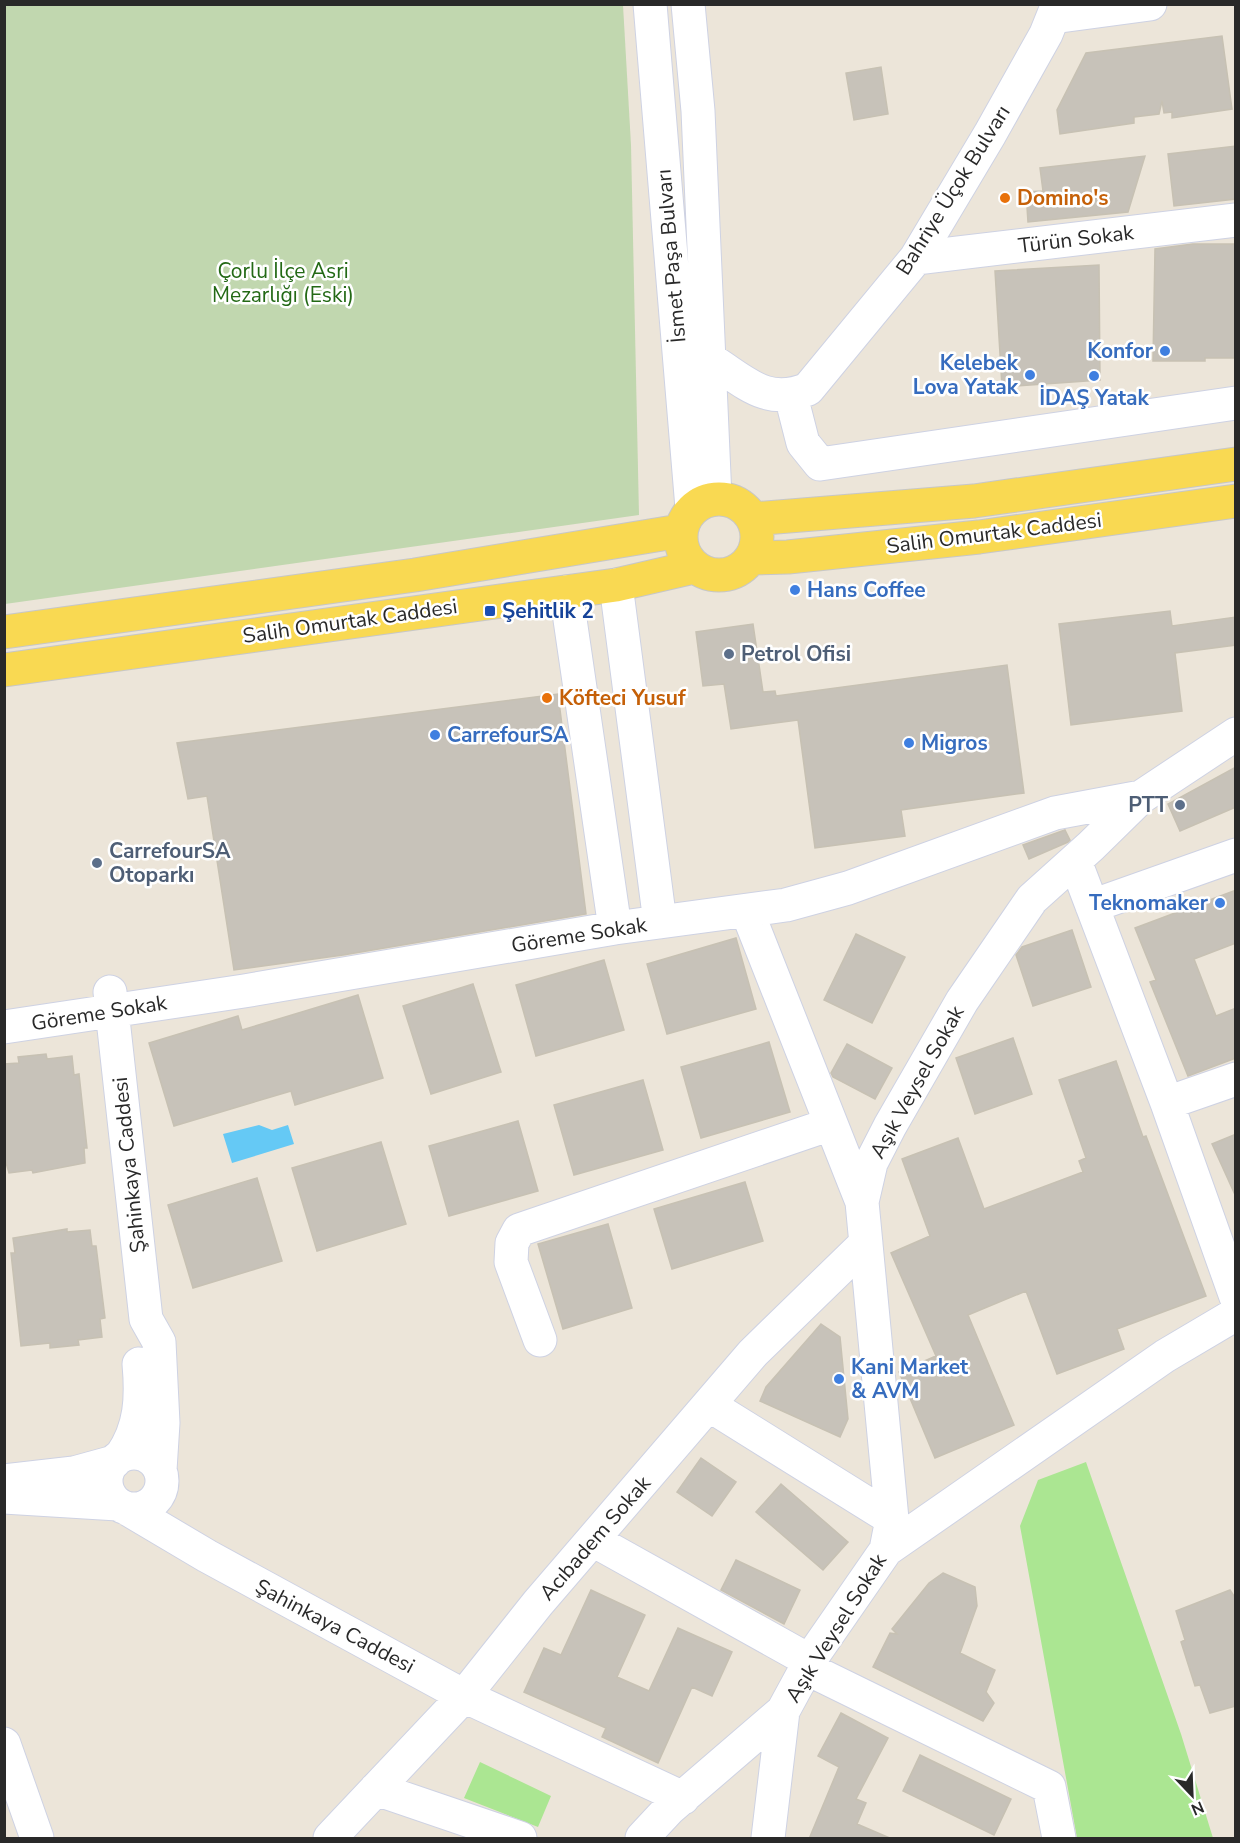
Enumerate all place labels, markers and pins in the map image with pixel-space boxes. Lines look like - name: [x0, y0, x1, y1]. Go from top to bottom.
- place label: Domino's: [1017, 184, 1109, 212]
- marker: Domino's: [998, 191, 1012, 205]
- place label: Konfor: [1087, 337, 1154, 365]
- marker: Konfor: [1158, 344, 1172, 358]
- place label: Kelebek Lova Yatak: [913, 349, 1019, 401]
- marker: Kelebek Lova Yatak: [1023, 368, 1037, 382]
- marker: İDAŞ Yatak: [1087, 369, 1101, 383]
- place label: İDAŞ Yatak: [1039, 384, 1150, 412]
- place label: Hans Coffee: [807, 576, 926, 604]
- marker: Hans Coffee: [788, 583, 802, 597]
- place label: Şehitlik 2: [502, 597, 594, 625]
- marker: Şehitlik 2: [483, 604, 497, 618]
- place label: Petrol Ofisi: [741, 640, 851, 668]
- marker: Petrol Ofisi: [722, 647, 736, 661]
- place label: Köfteci Yusuf: [559, 684, 686, 712]
- marker: Köfteci Yusuf: [540, 691, 554, 705]
- place label: CarrefourSA: [447, 721, 569, 749]
- marker: CarrefourSA: [428, 728, 442, 742]
- place label: Migros: [921, 729, 988, 757]
- marker: Migros: [902, 736, 916, 750]
- place label: PTT: [1128, 791, 1168, 819]
- marker: PTT: [1173, 798, 1187, 812]
- place label: CarrefourSA Otoparkı: [109, 837, 231, 889]
- marker: CarrefourSA Otoparkı: [90, 856, 104, 870]
- place label: Teknomaker: [1089, 889, 1209, 917]
- marker: Teknomaker: [1213, 896, 1227, 910]
- place label: Kani Market & AVM: [851, 1353, 969, 1405]
- marker: Kani Market & AVM: [832, 1372, 846, 1386]

